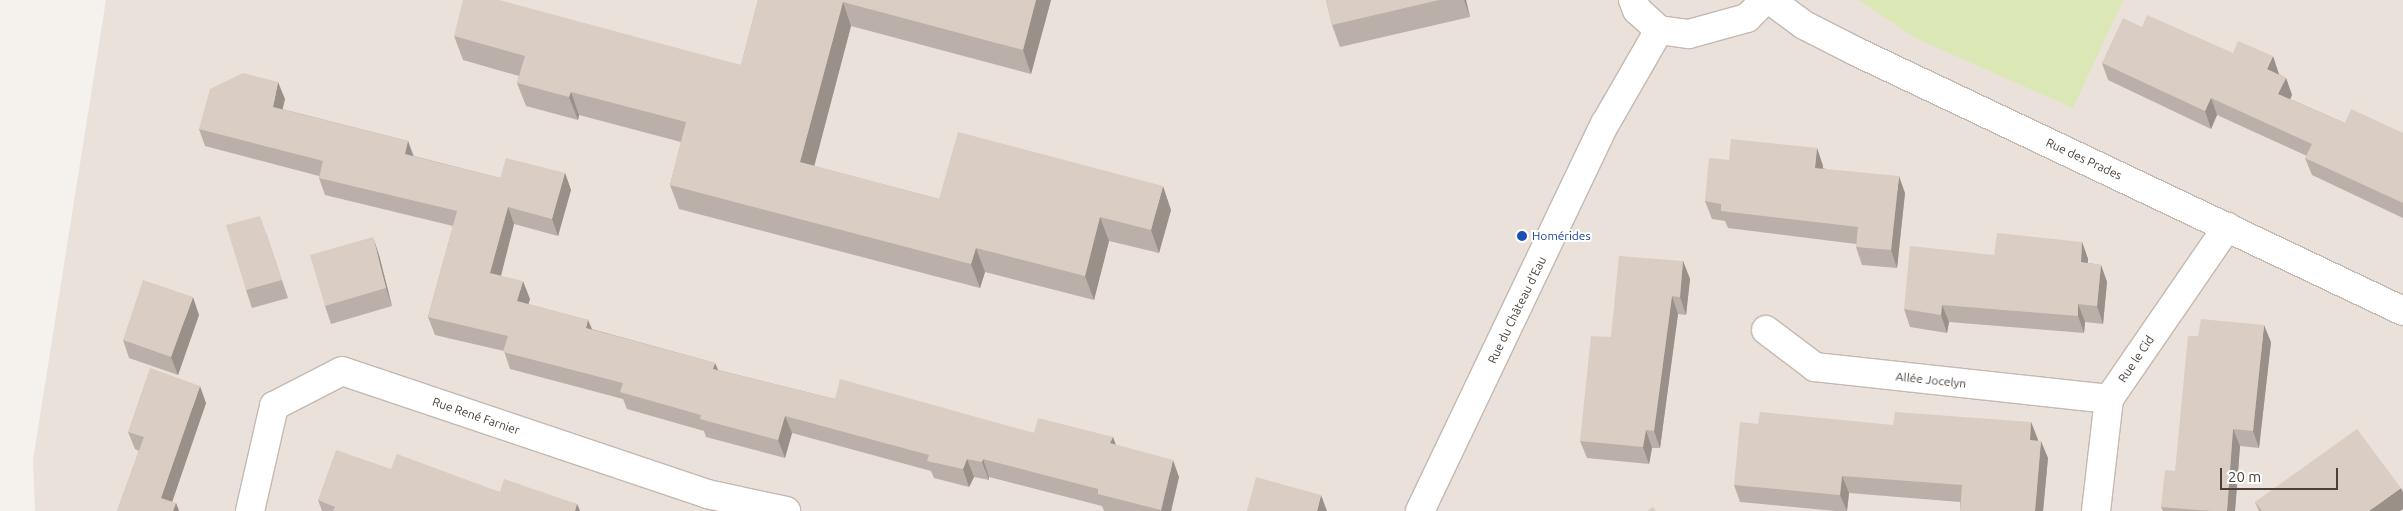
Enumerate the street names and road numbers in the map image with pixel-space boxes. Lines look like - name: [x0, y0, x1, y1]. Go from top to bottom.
- street label: Rue des Prades: [2044, 135, 2124, 183]
- street label: Rue du Château d'Eau: [1485, 254, 1549, 366]
- street label: Rue le Cid: [2115, 333, 2157, 385]
- street label: Allée Jocelyn: [1895, 369, 1967, 391]
- street label: Rue René Farnier: [430, 394, 522, 438]

